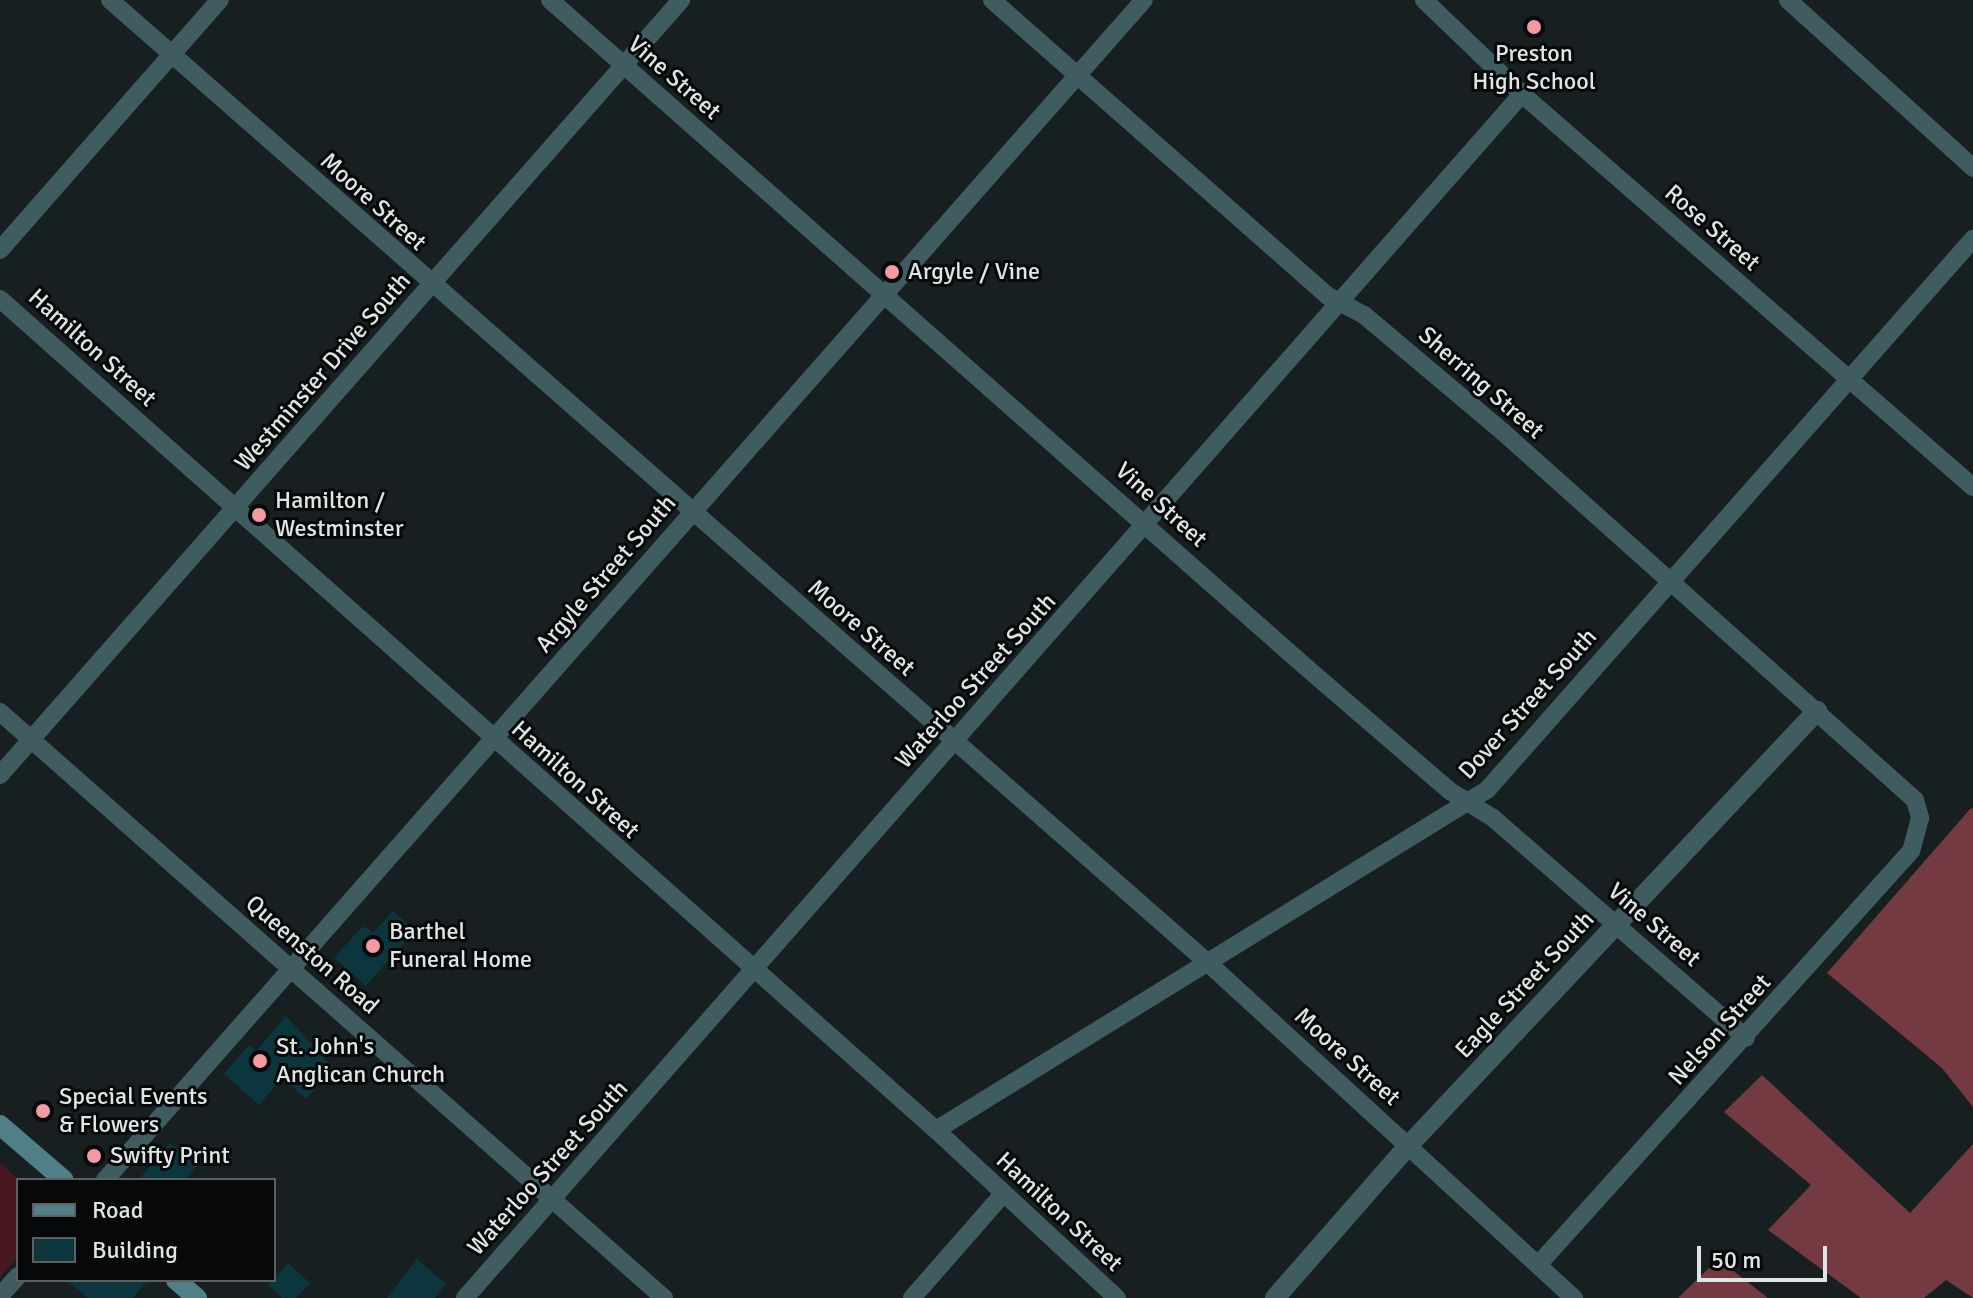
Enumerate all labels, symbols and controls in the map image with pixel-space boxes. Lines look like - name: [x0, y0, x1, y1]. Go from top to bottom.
- marker: Preston High School: [1525, 18, 1543, 36]
- street label: Vine Street: [622, 30, 726, 126]
- place label: Preston High School: [1472, 40, 1596, 96]
- street label: Moore Street: [314, 147, 432, 257]
- street label: Rose Street: [1658, 179, 1766, 277]
- place label: Argyle / Vine: [908, 258, 1040, 286]
- marker: Argyle / Vine: [883, 263, 901, 281]
- street label: Westminster Drive South: [229, 267, 417, 477]
- street label: Hamilton Street: [22, 283, 162, 413]
- street label: Sherring Street: [1412, 321, 1550, 445]
- street label: Vine Street: [1109, 456, 1213, 554]
- place label: Hamilton / Westminster: [275, 487, 404, 543]
- street label: Argyle Street South: [530, 489, 682, 659]
- marker: Hamilton / Westminster: [250, 506, 268, 524]
- street label: Moore Street: [802, 574, 920, 682]
- street label: Waterloo Street South: [890, 587, 1062, 775]
- street label: Dover Street South: [1453, 623, 1603, 785]
- street label: Hamilton Street: [505, 715, 645, 845]
- street label: Vine Street: [1602, 877, 1706, 973]
- street label: Queenston Road: [240, 889, 384, 1021]
- street label: Eagle Street South: [1450, 906, 1600, 1064]
- place label: Barthel Funeral Home: [389, 918, 532, 974]
- marker: Barthel Funeral Home: [364, 937, 382, 955]
- street label: Nelson Street: [1663, 969, 1777, 1091]
- street label: Moore Street: [1288, 1002, 1406, 1112]
- place label: St. John's Anglican Church: [276, 1033, 445, 1089]
- marker: St. John's Anglican Church: [251, 1052, 269, 1070]
- street label: Waterloo Street South: [462, 1074, 634, 1262]
- place label: Special Events & Flowers: [59, 1083, 207, 1139]
- marker: Special Events & Flowers: [34, 1102, 52, 1120]
- place label: Swifty Print: [110, 1142, 230, 1170]
- street label: Hamilton Street: [990, 1146, 1128, 1278]
- marker: Swifty Print: [85, 1147, 103, 1165]
- legend: [16, 1178, 276, 1282]
- text: Road: [92, 1195, 143, 1225]
- scale bar: [1701, 1230, 1831, 1280]
- text: Building: [92, 1235, 178, 1265]
- text: 50 m: [1711, 1245, 1761, 1275]

